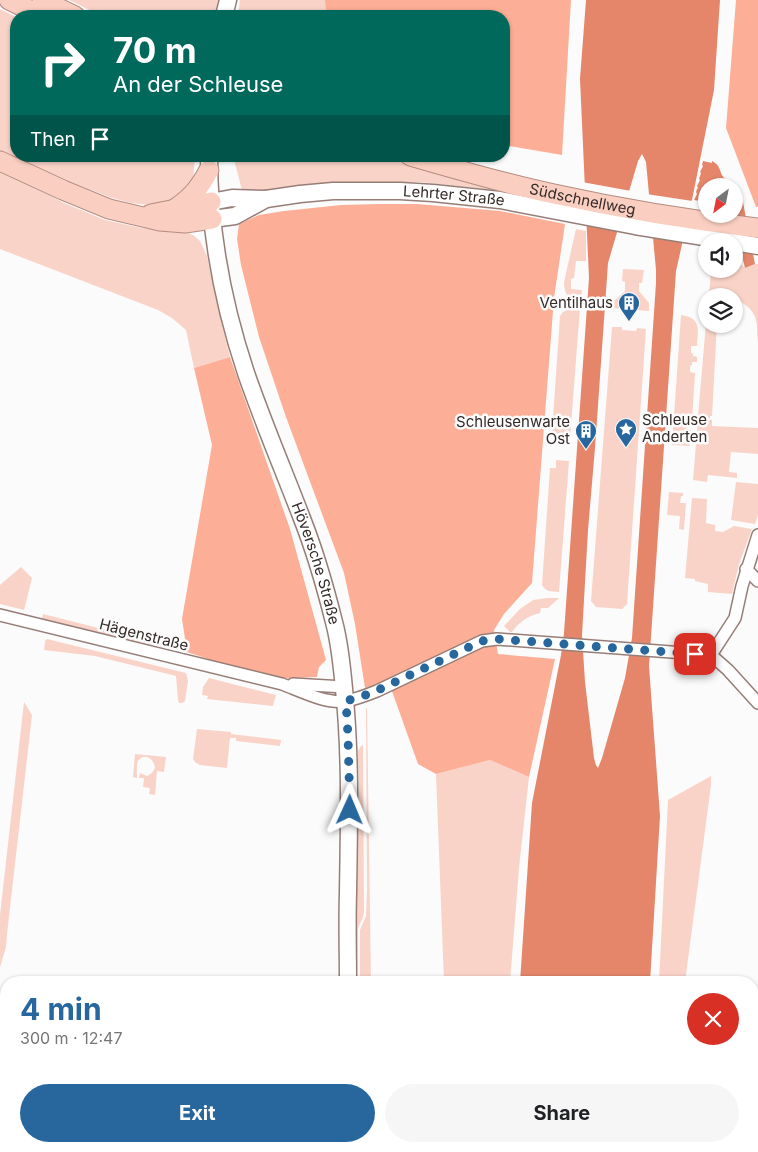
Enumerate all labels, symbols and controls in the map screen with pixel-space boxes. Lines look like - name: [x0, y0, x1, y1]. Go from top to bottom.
- text: 70 m: [113, 29, 197, 71]
- icon: right: [30, 30, 95, 95]
- text: An der Schleuse: [113, 71, 283, 97]
- icon: arrive: [86, 125, 114, 153]
- text: Then: [30, 128, 76, 151]
- north arrow: [698, 178, 742, 222]
- map controls: [698, 178, 743, 333]
- street label: Südschnellweg: [528, 179, 637, 219]
- street label: Lehrter Straße: [403, 181, 507, 210]
- button: sound: [698, 233, 743, 278]
- button: layers: [698, 288, 743, 333]
- building icon: Ventilhaus: [617, 291, 641, 322]
- place label: Ventilhaus: [540, 293, 613, 312]
- place label: Schleuse Anderten: [642, 410, 707, 446]
- place label: Schleusenwarte Ost: [456, 412, 570, 448]
- place icon: Schleuse Anderten: [614, 417, 638, 448]
- building icon: Schleusenwarte Ost: [574, 419, 598, 450]
- street label: Höversche Straße: [288, 499, 344, 626]
- street label: Hägenstraße: [98, 614, 191, 655]
- pin: [674, 633, 716, 675]
- icon: arrive: [681, 640, 709, 668]
- position arrow: [323, 783, 375, 835]
- text: 4 min: [20, 991, 102, 1027]
- button: close: [687, 993, 739, 1045]
- text: 300 m · 12:47: [20, 1028, 122, 1048]
- button: Exit: [20, 1084, 375, 1142]
- button: Share: [385, 1084, 739, 1142]

